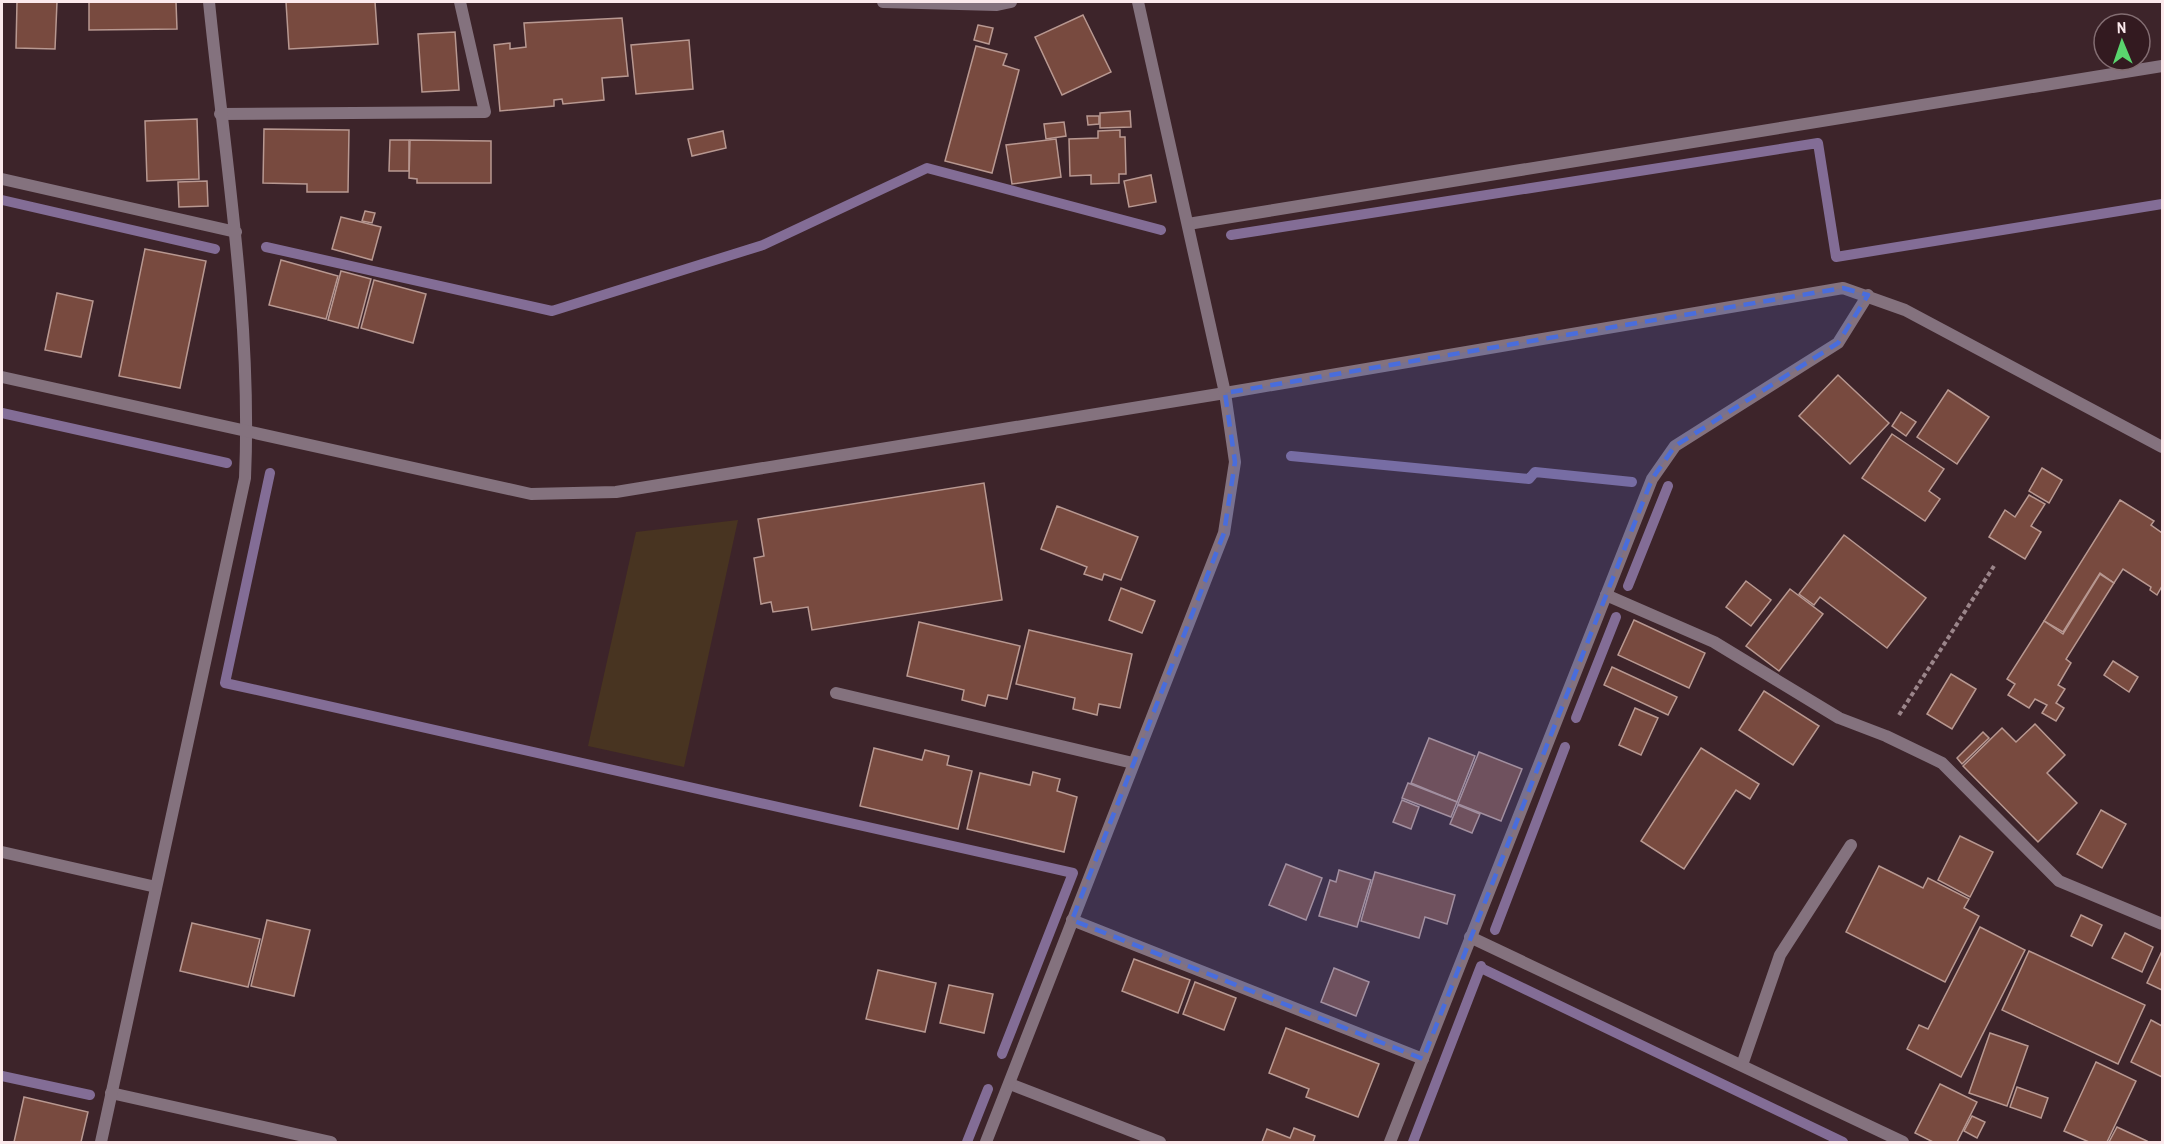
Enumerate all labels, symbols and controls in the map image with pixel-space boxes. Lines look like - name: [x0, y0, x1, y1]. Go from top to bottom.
- north arrow: [2092, 12, 2152, 72]
- text: N: [2116, 16, 2127, 38]

